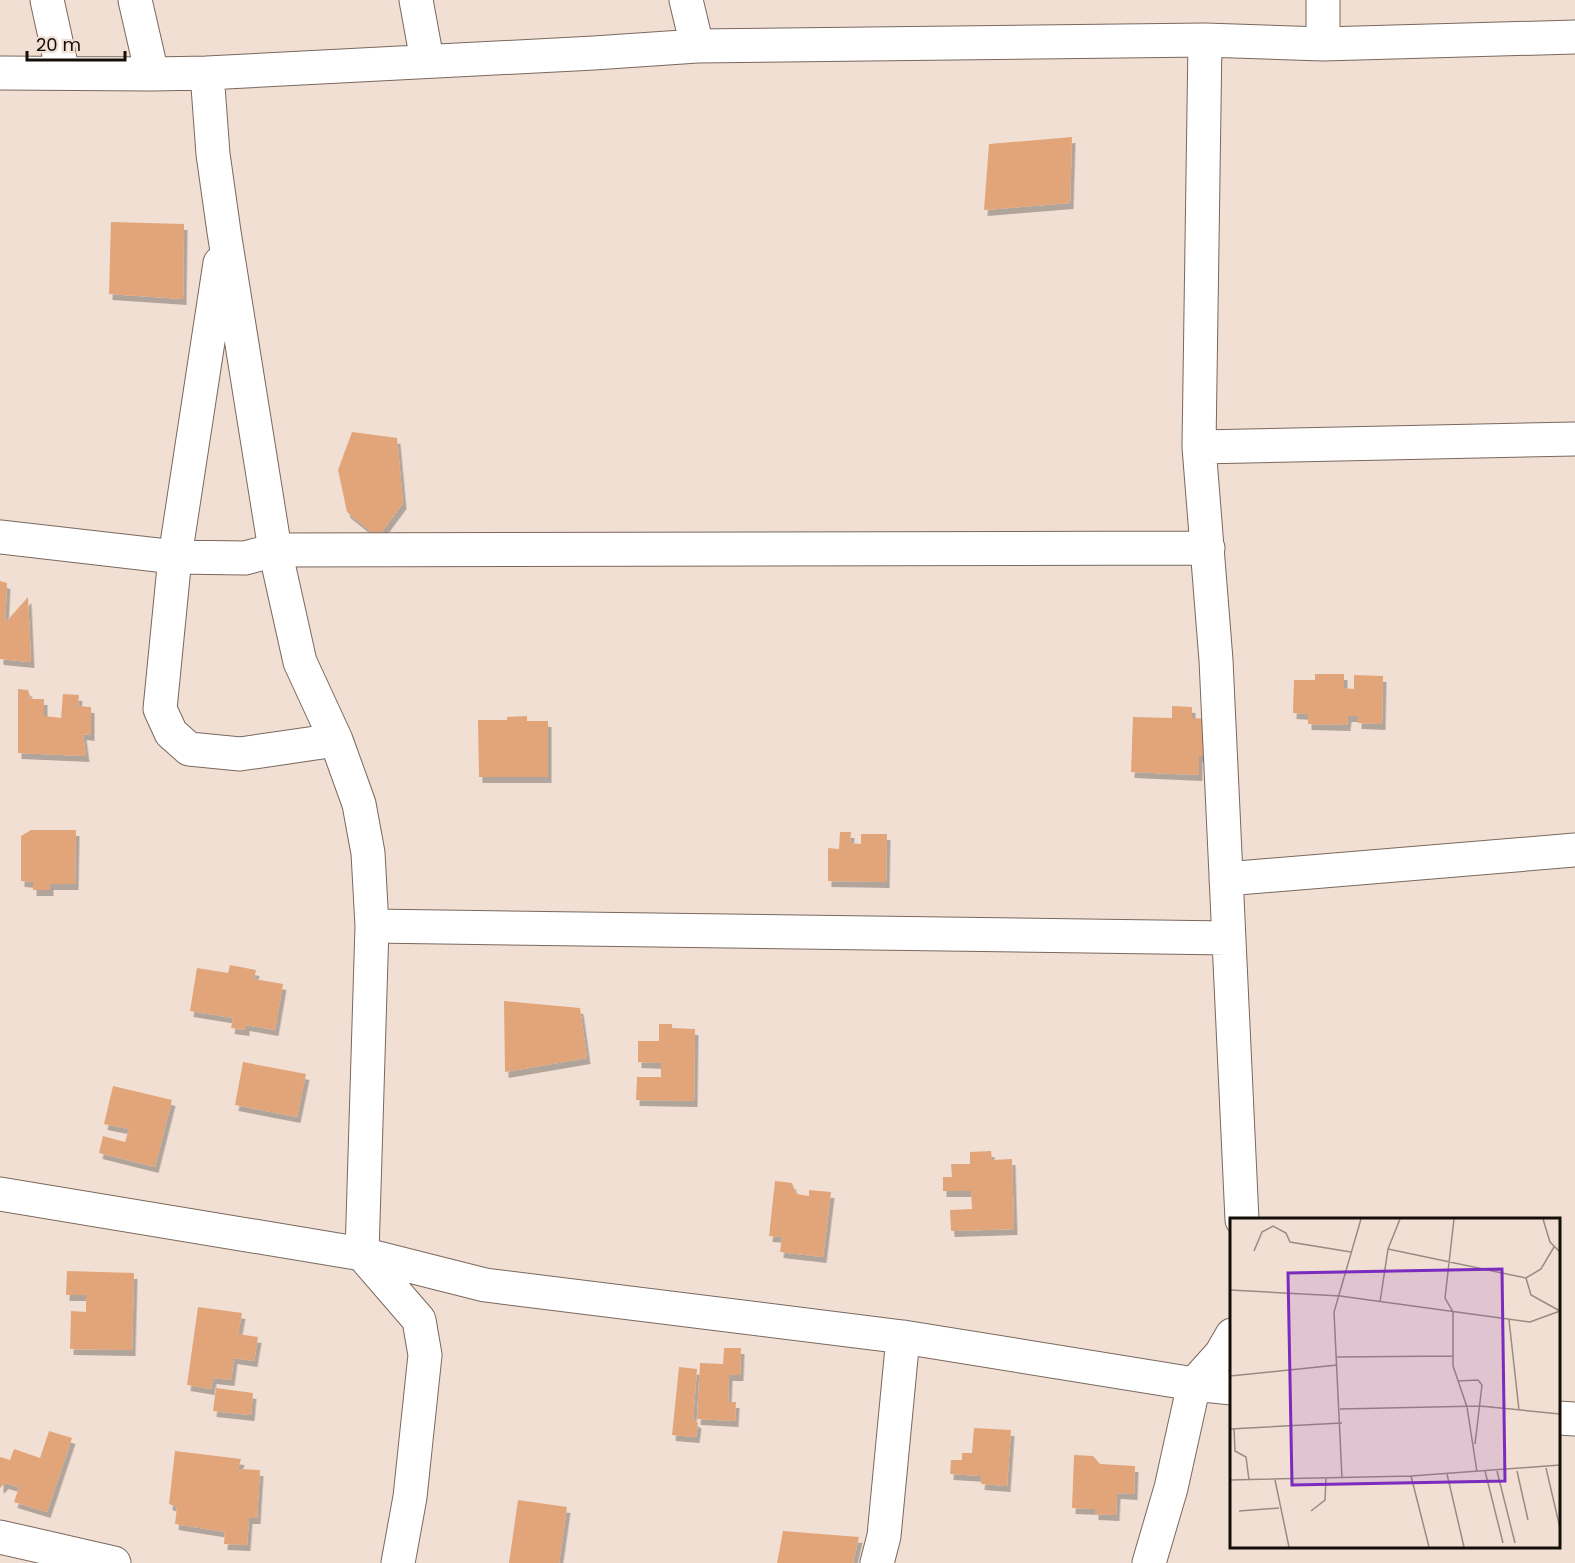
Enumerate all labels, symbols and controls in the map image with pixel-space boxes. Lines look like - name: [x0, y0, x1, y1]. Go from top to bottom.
- scale bar: [27, 24, 124, 62]
- text: 20 m: [36, 32, 81, 57]
- inset map: [1230, 1218, 1560, 1548]

